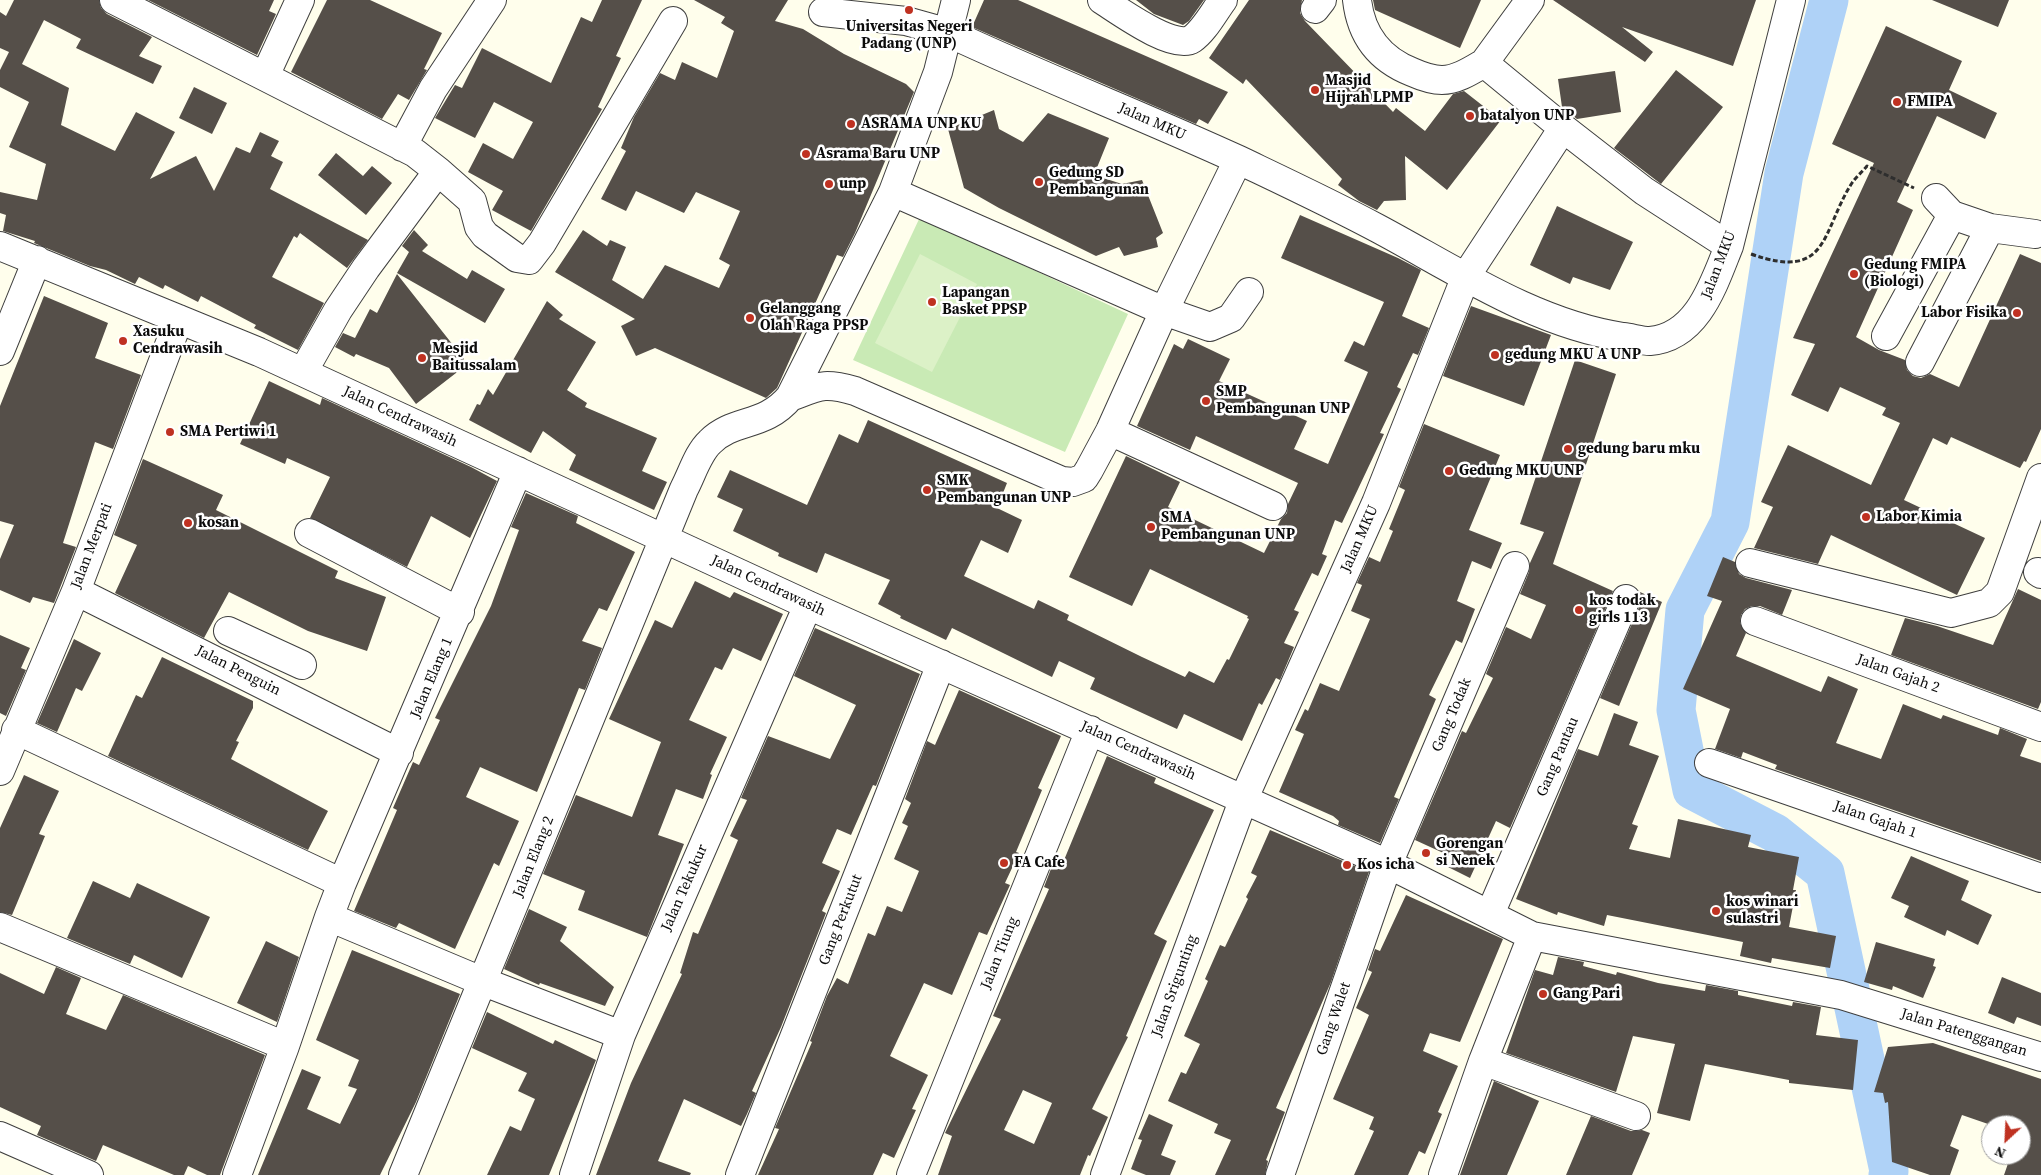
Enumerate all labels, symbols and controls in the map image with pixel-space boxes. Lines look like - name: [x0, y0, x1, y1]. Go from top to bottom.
- marker: Universitas Negeri Padang (UNP): [903, 4, 915, 16]
- place label: Universitas Negeri Padang (UNP): [846, 18, 972, 53]
- place label: Masjid Hijrah LPMP: [1325, 72, 1413, 107]
- marker: Masjid Hijrah LPMP: [1309, 84, 1321, 96]
- place label: FMIPA: [1907, 93, 1953, 111]
- marker: FMIPA: [1891, 96, 1903, 108]
- street label: Jalan MKU: [1116, 99, 1188, 145]
- place label: batalyon UNP: [1480, 107, 1574, 125]
- marker: batalyon UNP: [1464, 110, 1476, 122]
- place label: ASRAMA UNP KU: [861, 115, 981, 133]
- marker: ASRAMA UNP KU: [845, 118, 857, 130]
- place label: Asrama Baru UNP: [816, 145, 940, 163]
- marker: Asrama Baru UNP: [800, 148, 812, 160]
- place label: Gedung SD Pembangunan: [1049, 164, 1149, 199]
- place label: unp: [839, 175, 866, 193]
- marker: Gedung SD Pembangunan: [1033, 176, 1045, 188]
- marker: unp: [823, 178, 835, 190]
- street label: Jalan MKU: [1698, 228, 1740, 302]
- place label: Gedung FMIPA (Biologi): [1864, 256, 1966, 291]
- marker: Gedung FMIPA (Biologi): [1848, 268, 1860, 280]
- place label: Lapangan Basket PPSP: [942, 284, 1027, 319]
- marker: Lapangan Basket PPSP: [926, 296, 938, 308]
- place label: Gelanggang Olah Raga PPSP: [760, 300, 868, 335]
- place label: Labor Fisika: [1921, 304, 2007, 322]
- marker: Labor Fisika: [2011, 307, 2023, 319]
- marker: Gelanggang Olah Raga PPSP: [744, 312, 756, 324]
- place label: Xasuku Cendrawasih: [133, 323, 223, 358]
- marker: Xasuku Cendrawasih: [117, 335, 129, 347]
- place label: Mesjid Baitussalam: [432, 340, 517, 375]
- place label: gedung MKU A UNP: [1505, 346, 1641, 364]
- marker: gedung MKU A UNP: [1489, 349, 1501, 361]
- marker: Mesjid Baitussalam: [416, 352, 428, 364]
- street label: Jalan Cendrawasih: [340, 383, 460, 451]
- place label: SMP Pembangunan UNP: [1216, 383, 1350, 418]
- marker: SMP Pembangunan UNP: [1200, 395, 1212, 407]
- place label: SMA Pertiwi 1: [180, 423, 277, 441]
- marker: SMA Pertiwi 1: [164, 426, 176, 438]
- place label: gedung baru mku: [1578, 440, 1700, 458]
- marker: gedung baru mku: [1562, 443, 1574, 455]
- place label: Gedung MKU UNP: [1459, 462, 1584, 480]
- marker: Gedung MKU UNP: [1443, 465, 1455, 477]
- place label: SMK Pembangunan UNP: [937, 472, 1071, 507]
- marker: SMK Pembangunan UNP: [921, 484, 933, 496]
- street label: Jalan Merpati: [67, 501, 117, 591]
- street label: Jalan MKU: [1337, 503, 1383, 575]
- place label: Labor Kimia: [1876, 508, 1962, 526]
- place label: SMA Pembangunan UNP: [1161, 509, 1295, 544]
- marker: Labor Kimia: [1860, 511, 1872, 523]
- place label: kosan: [198, 514, 239, 532]
- marker: kosan: [182, 517, 194, 529]
- marker: SMA Pembangunan UNP: [1145, 521, 1157, 533]
- street label: Jalan Cendrawasih: [708, 552, 828, 620]
- place label: kos todak girls 113: [1589, 592, 1656, 627]
- marker: kos todak girls 113: [1573, 604, 1585, 616]
- street label: Jalan Elang 1: [407, 635, 457, 721]
- street label: Jalan Penguin: [193, 642, 283, 700]
- street label: Jalan Gajah 2: [1854, 651, 1942, 697]
- street label: Gang Todak: [1428, 675, 1476, 755]
- street label: Gang Pantau: [1533, 714, 1583, 800]
- street label: Jalan Cendrawasih: [1078, 717, 1198, 785]
- street label: Jalan Gajah 1: [1831, 797, 1919, 843]
- street label: Jalan Elang 2: [510, 814, 558, 900]
- place label: Gorengan si Nenek: [1436, 835, 1503, 870]
- street label: Jalan Tekukur: [658, 842, 712, 934]
- marker: Gorengan si Nenek: [1420, 847, 1432, 859]
- place label: FA Cafe: [1014, 854, 1065, 872]
- place label: Kos icha: [1357, 856, 1415, 874]
- marker: FA Cafe: [998, 857, 1010, 869]
- marker: Kos icha: [1341, 859, 1353, 871]
- street label: Gang Perkutut: [815, 872, 867, 968]
- place label: kos winari sulastri: [1726, 893, 1799, 928]
- marker: kos winari sulastri: [1710, 905, 1722, 917]
- street label: Jalan Tiung: [977, 914, 1023, 992]
- street label: Jalan Srigunting: [1148, 932, 1202, 1040]
- street label: Gang Walet: [1313, 980, 1355, 1058]
- place label: Gang Pari: [1553, 985, 1620, 1003]
- marker: Gang Pari: [1537, 988, 1549, 1000]
- street label: Jalan Patenggangan: [1899, 1005, 2029, 1061]
- north arrow: [1981, 1115, 2031, 1165]
- text: N: [1991, 1141, 2009, 1164]

